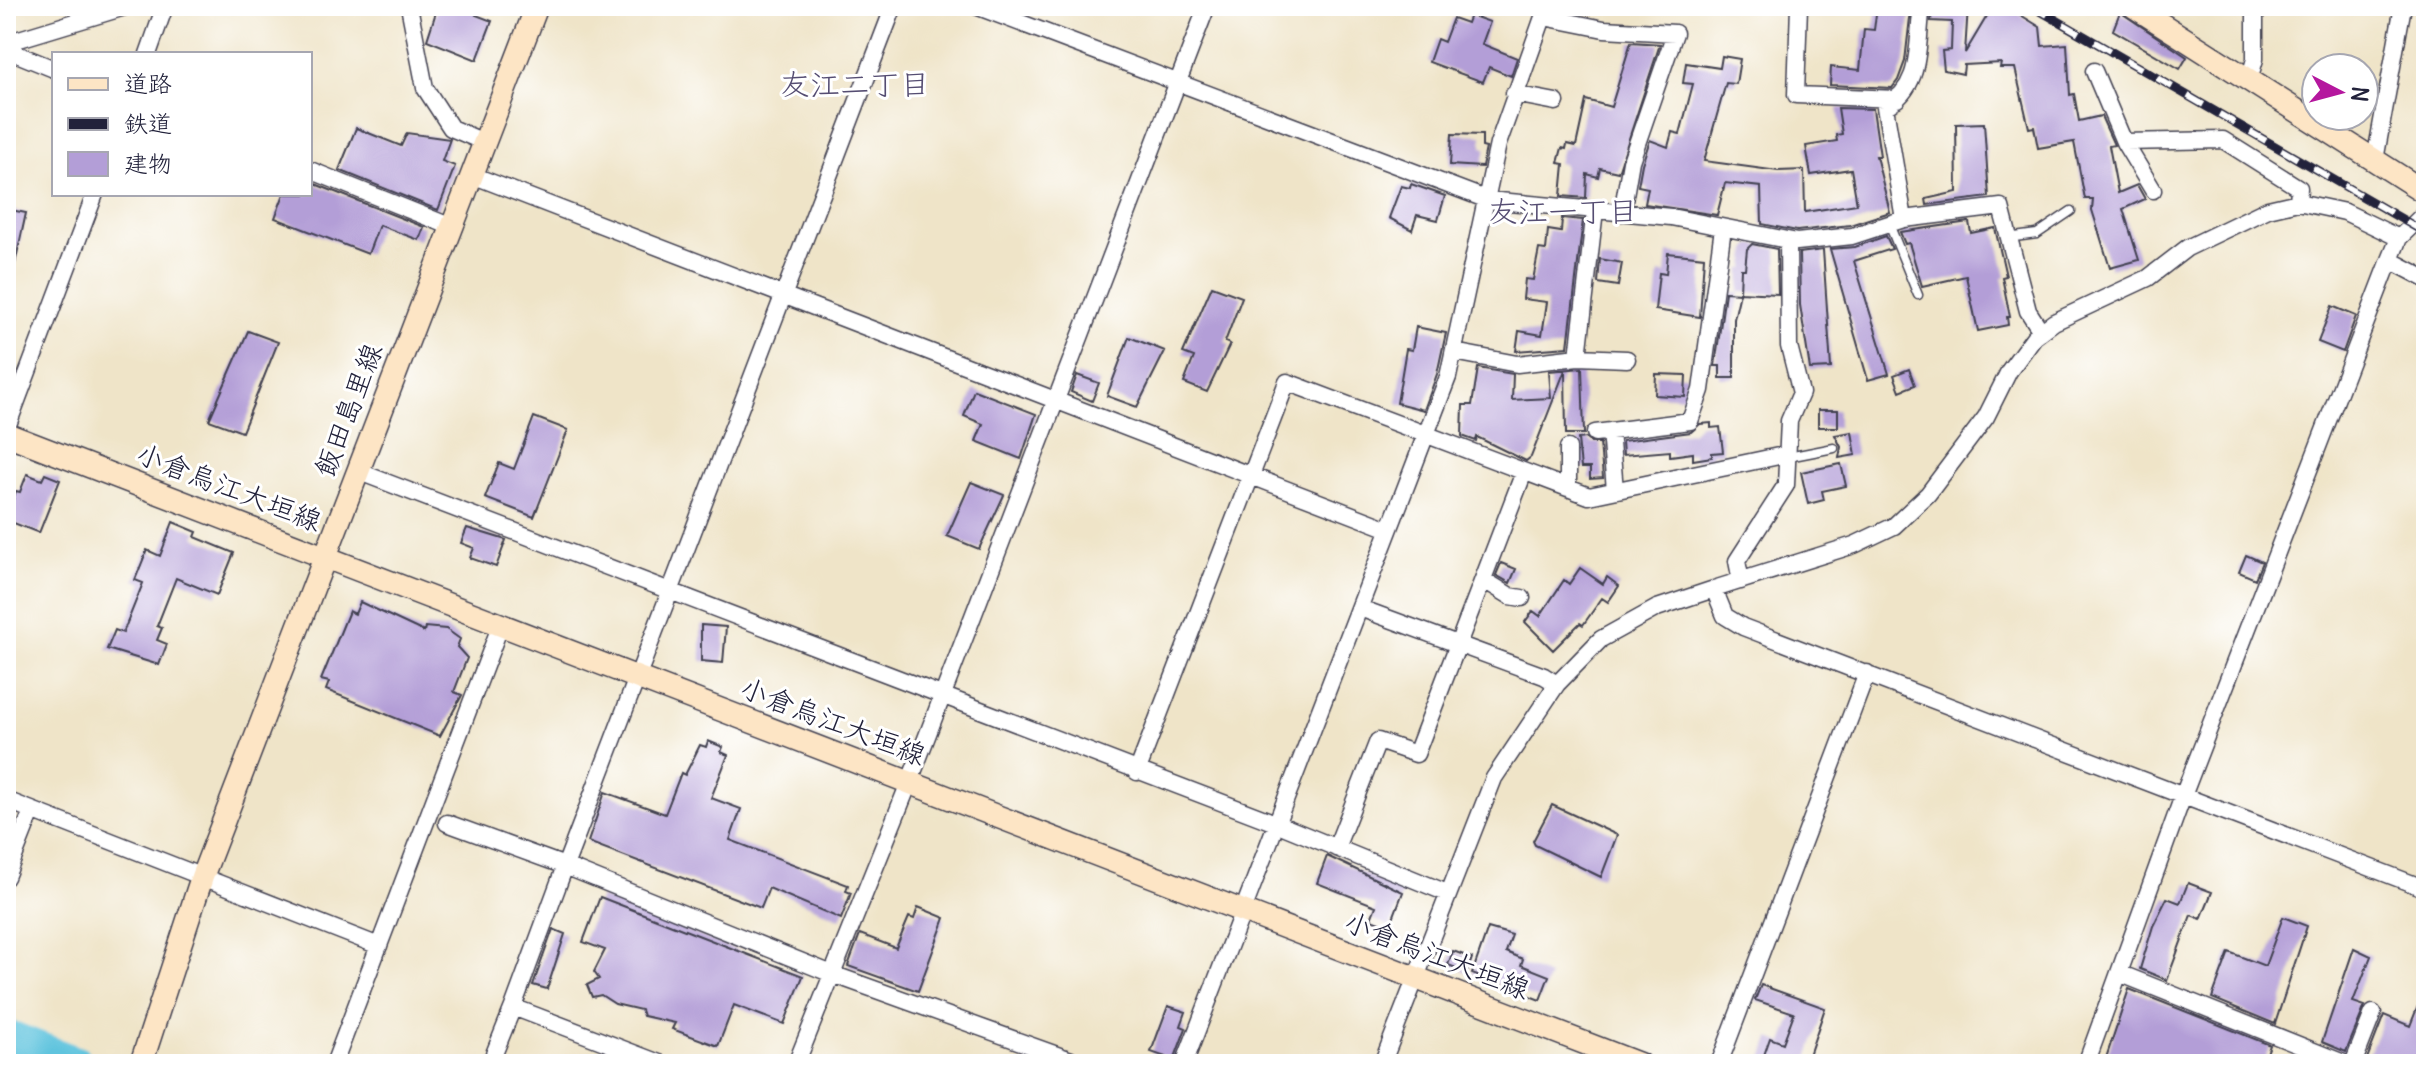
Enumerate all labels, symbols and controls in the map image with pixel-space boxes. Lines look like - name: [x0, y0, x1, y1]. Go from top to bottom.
- legend: [52, 52, 312, 196]
- north arrow: [2300, 52, 2380, 132]
- district label: 友江二丁目: [780, 65, 930, 103]
- text: 道路: [124, 68, 172, 98]
- text: N: [2345, 85, 2375, 103]
- text: 鉄道: [124, 108, 172, 138]
- text: 建物: [124, 148, 172, 178]
- district label: 友江一丁目: [1488, 192, 1638, 230]
- street label: 飯田島里線: [306, 338, 390, 482]
- street label: 小倉烏江大垣線: [131, 435, 327, 539]
- street label: 小倉烏江大垣線: [735, 669, 931, 773]
- street label: 小倉烏江大垣線: [1339, 903, 1535, 1007]

